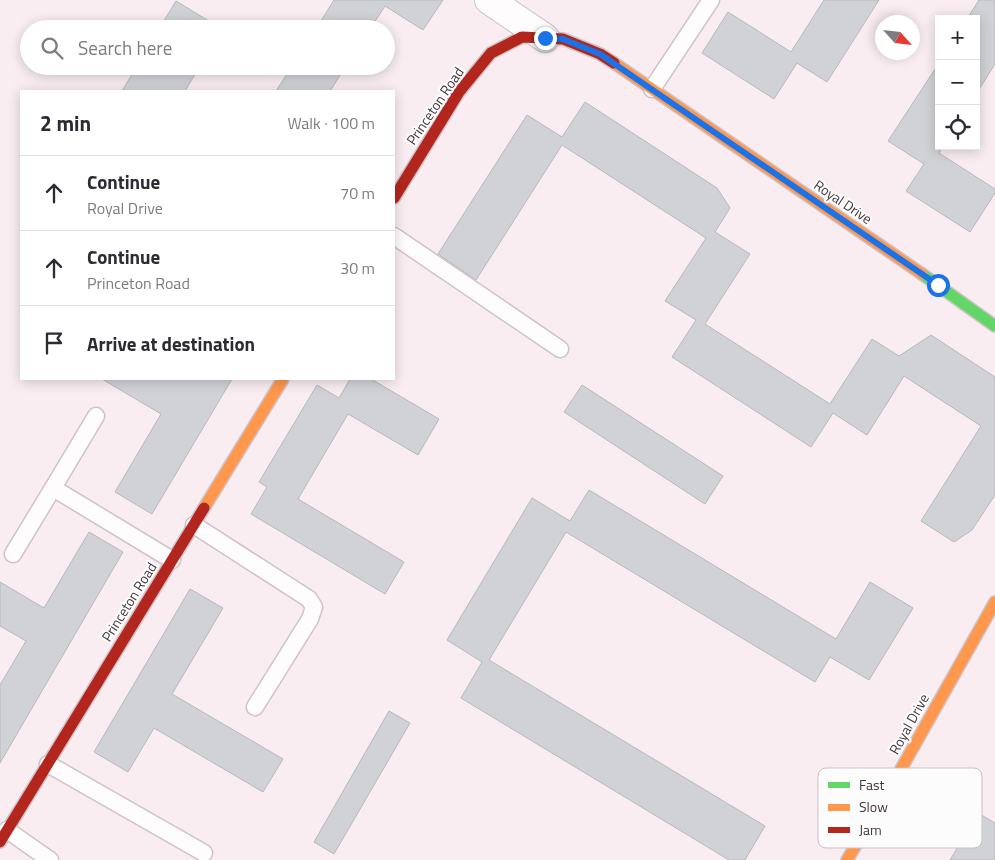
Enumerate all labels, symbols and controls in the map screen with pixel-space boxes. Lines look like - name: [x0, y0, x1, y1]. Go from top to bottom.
- north arrow: [875, 15, 920, 60]
- map controls: [935, 15, 980, 150]
- button: +: [935, 15, 980, 60]
- search box: [20, 20, 395, 75]
- route end: [534, 27, 557, 50]
- text: Search here: [78, 33, 172, 62]
- icon: search: [38, 34, 66, 62]
- button: −: [935, 60, 980, 105]
- street label: Princeton Road: [401, 63, 468, 149]
- button: locate: [935, 105, 980, 150]
- text: 2 min: [40, 107, 91, 139]
- text: Walk · 100 m: [287, 111, 375, 135]
- text: Continue: [87, 167, 160, 196]
- street label: Royal Drive: [810, 174, 877, 229]
- icon: ahead: [40, 179, 68, 207]
- text: 70 m: [340, 181, 375, 205]
- text: Royal Drive: [87, 196, 163, 220]
- text: Continue: [87, 242, 160, 271]
- icon: ahead: [40, 254, 68, 282]
- text: 30 m: [340, 256, 375, 280]
- text: Princeton Road: [87, 271, 190, 295]
- route start: [927, 274, 950, 297]
- icon: arrive: [40, 329, 68, 357]
- text: Arrive at destination: [87, 329, 255, 358]
- street label: Princeton Road: [96, 558, 161, 645]
- street label: Royal Drive: [883, 690, 934, 758]
- legend: [818, 768, 982, 848]
- text: Fast: [859, 774, 884, 795]
- text: Slow: [859, 796, 888, 817]
- text: Jam: [859, 819, 882, 840]

